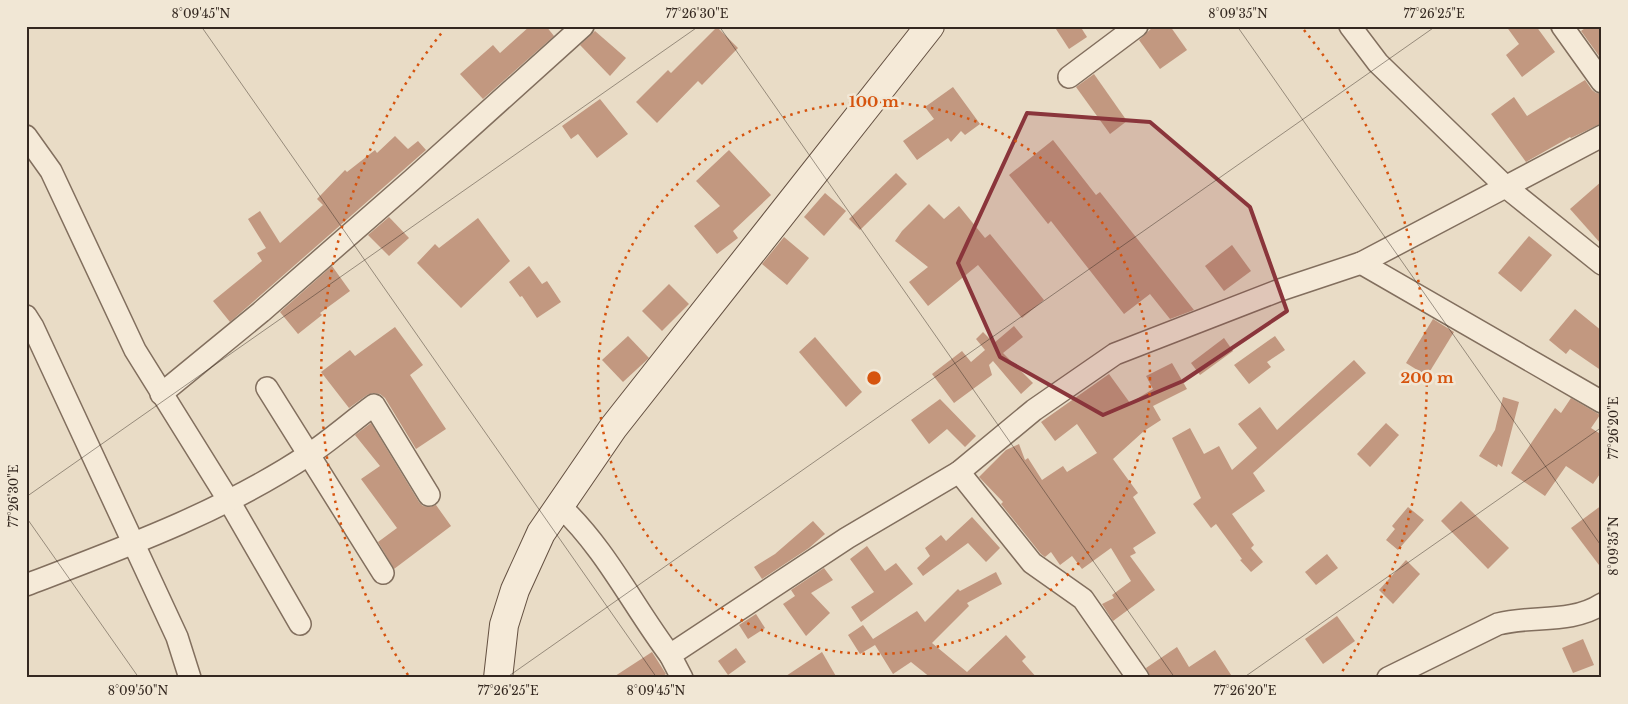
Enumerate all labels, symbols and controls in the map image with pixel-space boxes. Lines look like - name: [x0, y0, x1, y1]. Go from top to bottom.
- text: 8°09'45"N: [172, 6, 231, 21]
- text: 77°26'30"E: [666, 6, 729, 21]
- text: 8°09'35"N: [1208, 6, 1268, 21]
- text: 77°26'25"E: [1403, 6, 1465, 21]
- text: 100 m: [849, 92, 899, 111]
- text: 200 m: [1401, 368, 1454, 387]
- centre of rings: [865, 369, 883, 387]
- text: 77°26'20"E: [1606, 396, 1621, 459]
- text: 77°26'30"E: [6, 464, 21, 527]
- text: 8°09'35"N: [1606, 516, 1621, 576]
- text: 8°09'50"N: [108, 683, 168, 698]
- text: 77°26'25"E: [477, 683, 539, 698]
- text: 8°09'45"N: [627, 683, 686, 698]
- text: 77°26'20"E: [1214, 683, 1277, 698]

